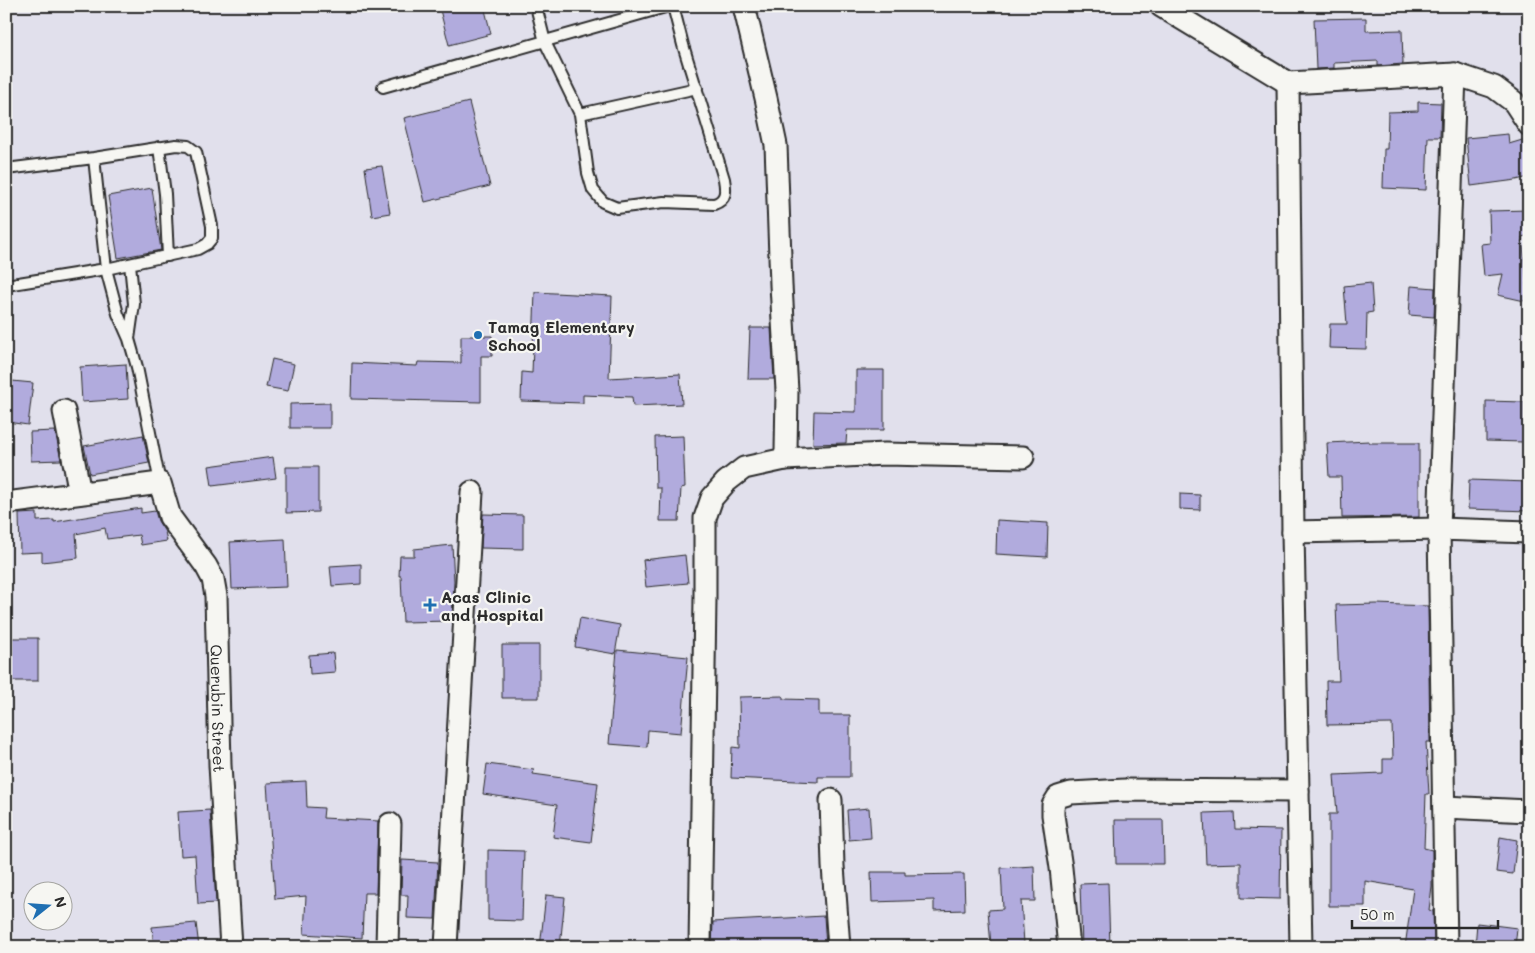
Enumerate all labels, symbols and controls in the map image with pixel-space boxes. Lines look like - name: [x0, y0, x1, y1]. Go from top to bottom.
- place label: Tamag Elementary School: [488, 316, 635, 355]
- marker: Tamag Elementary School: [472, 329, 484, 341]
- place label: Acas Clinic and Hospital: [441, 586, 543, 625]
- marker: Acas Clinic and Hospital: [423, 598, 437, 612]
- street label: Querubin Street: [207, 644, 231, 773]
- north arrow: [22, 880, 72, 930]
- text: N: [50, 894, 72, 910]
- scale bar: [1352, 898, 1499, 930]
- text: 50 m: [1360, 904, 1395, 924]

